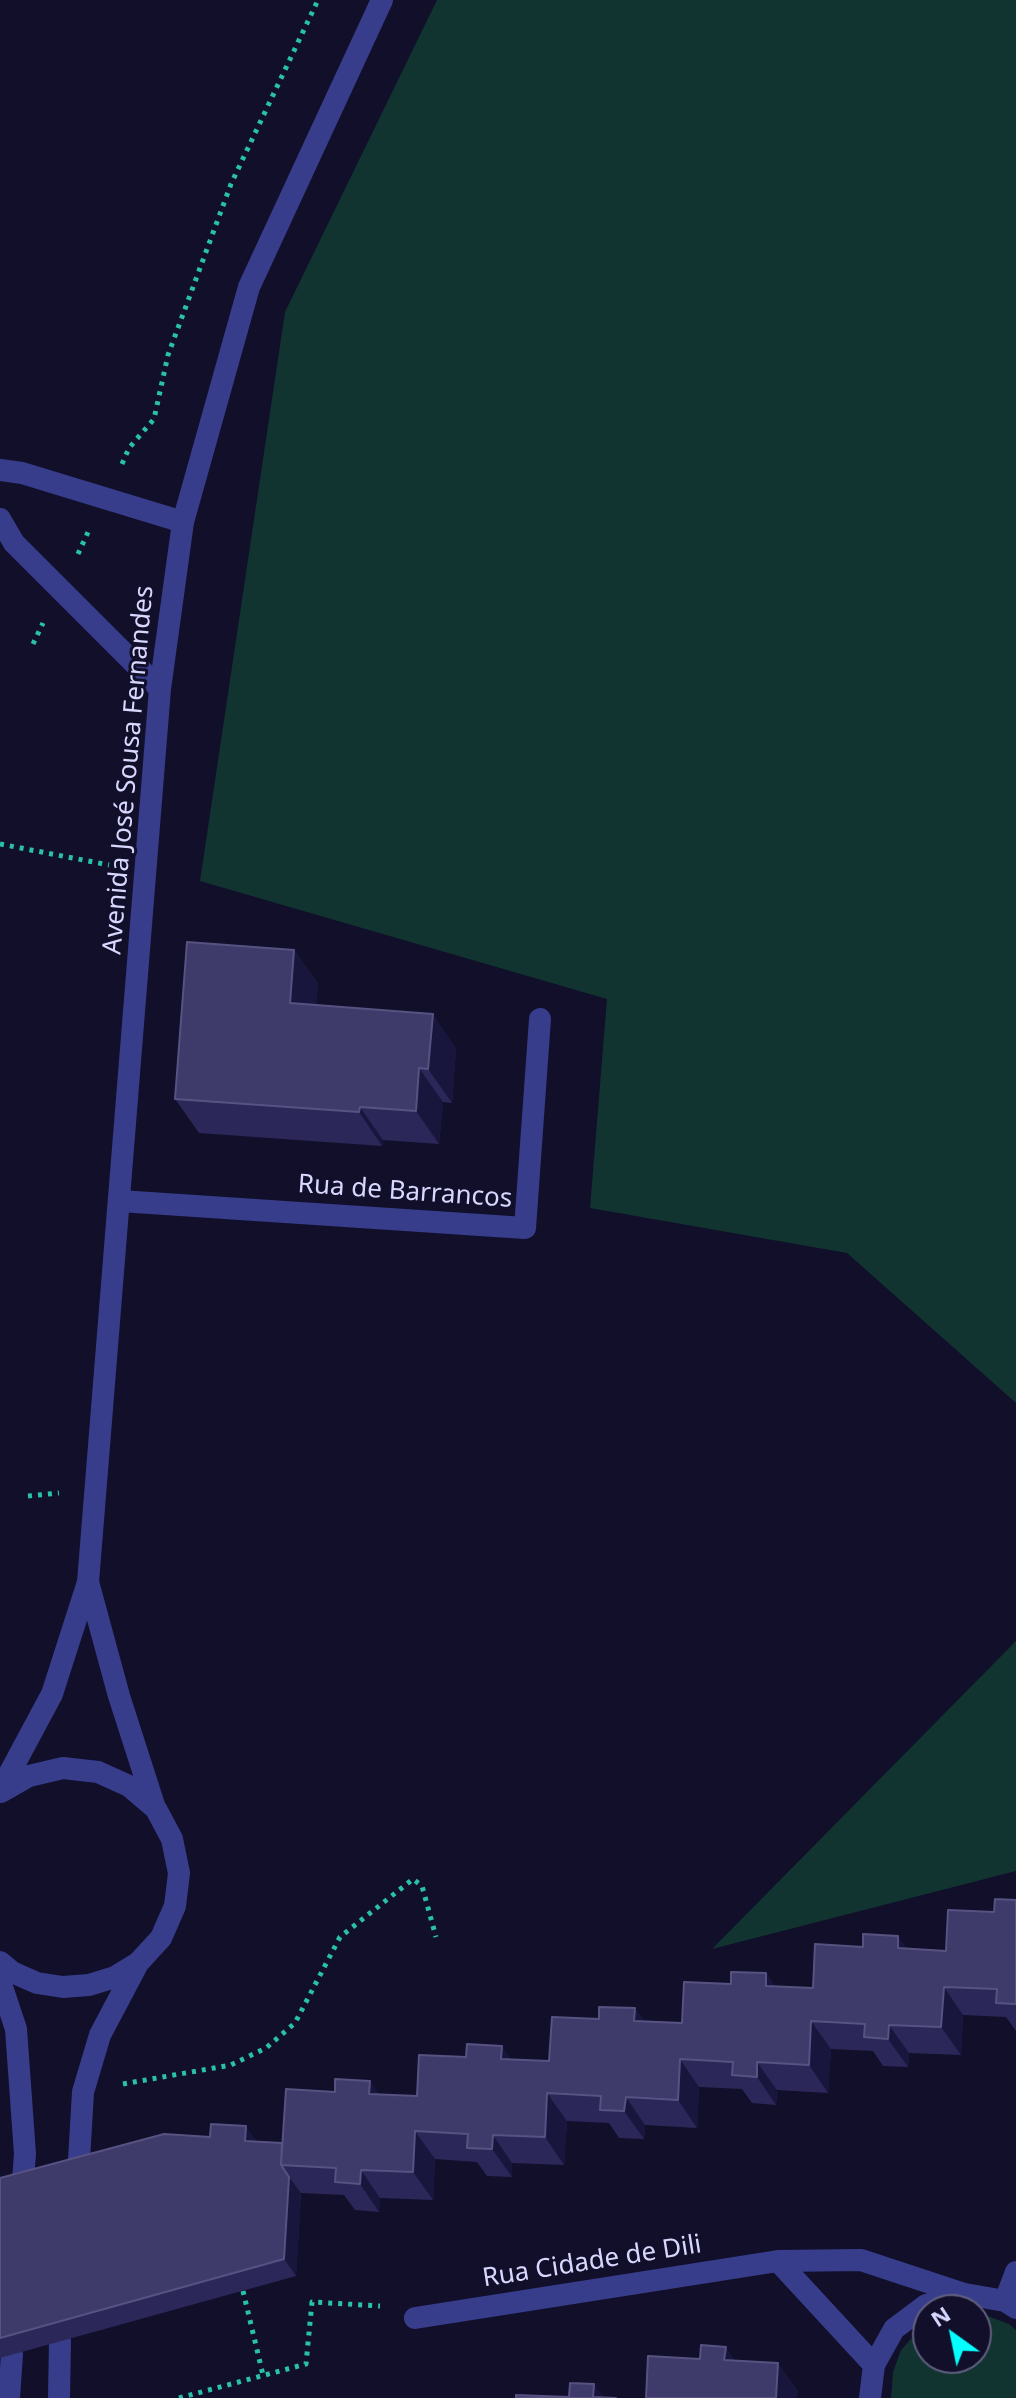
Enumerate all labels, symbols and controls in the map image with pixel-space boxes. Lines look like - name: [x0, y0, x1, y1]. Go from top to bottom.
- street label: Avenida José Sousa Fernandes: [97, 584, 161, 956]
- street label: Rua de Barrancos: [297, 1169, 513, 1215]
- street label: Rua Cidade de Dili: [480, 2229, 704, 2295]
- north arrow: [912, 2294, 992, 2374]
- text: N: [924, 2298, 956, 2333]

